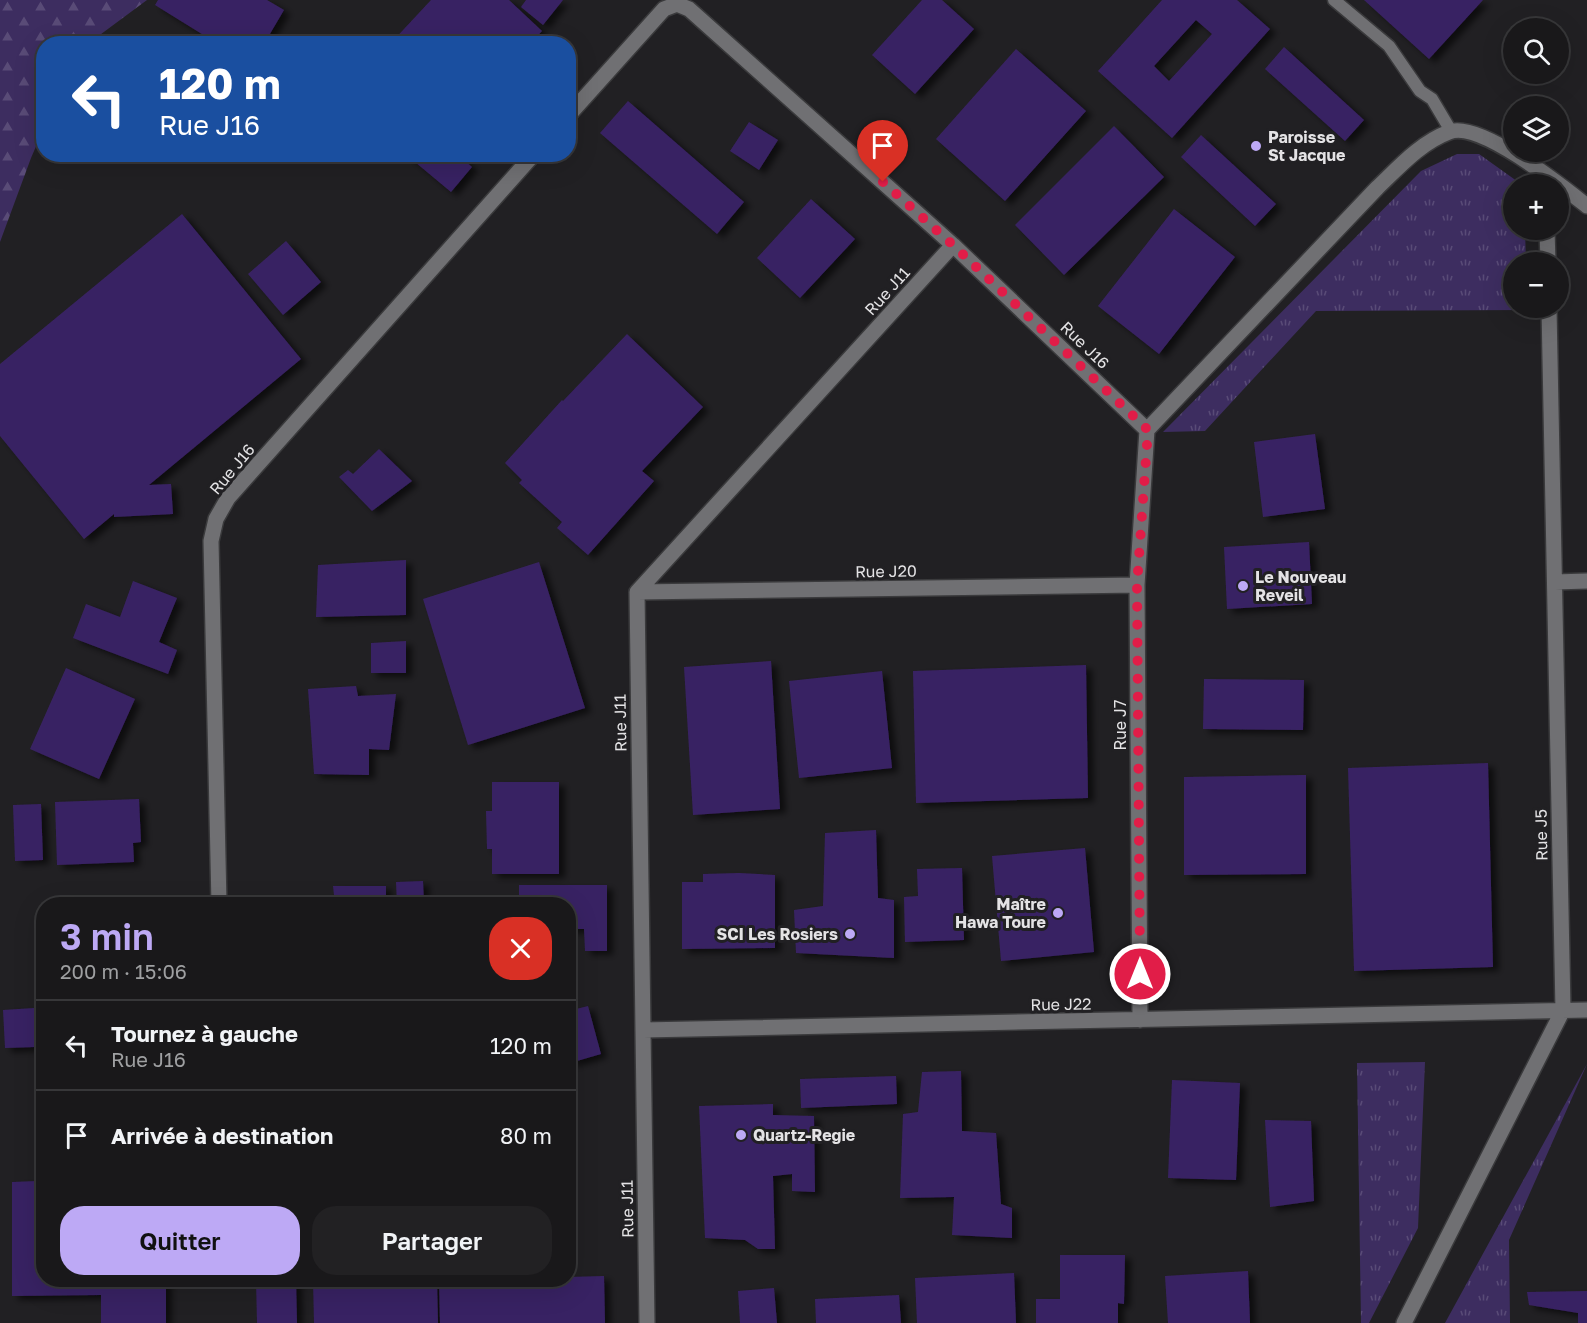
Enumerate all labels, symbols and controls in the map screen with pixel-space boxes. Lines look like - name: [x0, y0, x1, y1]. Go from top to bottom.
- map controls: [1503, 18, 1569, 318]
- button: search: [1503, 18, 1569, 84]
- text: 120 m: [159, 58, 281, 108]
- icon: left: [60, 60, 138, 138]
- button: layers: [1503, 96, 1569, 162]
- text: Rue J16: [159, 109, 260, 141]
- pin: [857, 120, 908, 182]
- place label: Paroisse St Jacque: [1268, 127, 1345, 165]
- icon: arrive: [866, 129, 899, 162]
- marker: Paroisse St Jacque: [1249, 139, 1263, 153]
- button: +: [1503, 174, 1569, 240]
- button: −: [1503, 252, 1569, 318]
- street label: Rue J11: [860, 263, 914, 319]
- street label: Rue J16: [1057, 317, 1113, 373]
- street label: Rue J16: [205, 440, 259, 498]
- street label: Rue J20: [855, 560, 917, 582]
- place label: Le Nouveau Reveil: [1255, 567, 1346, 605]
- marker: Le Nouveau Reveil: [1236, 579, 1250, 593]
- street label: Rue J11: [609, 694, 631, 752]
- street label: Rue J7: [1110, 700, 1130, 750]
- street label: Rue J5: [1531, 809, 1551, 861]
- place label: Maître Hawa Toure: [955, 894, 1046, 932]
- marker: Maître Hawa Toure: [1051, 906, 1065, 920]
- text: 3 min: [60, 915, 154, 958]
- button: close: [489, 917, 552, 980]
- place label: SCI Les Rosiers: [716, 924, 838, 944]
- marker: SCI Les Rosiers: [843, 927, 857, 941]
- position arrow: [1108, 942, 1172, 1006]
- text: 200 m · 15:06: [60, 959, 187, 983]
- street label: Rue J22: [1030, 993, 1092, 1015]
- text: Tournez à gauche: [111, 1020, 298, 1047]
- icon: left: [60, 1029, 93, 1062]
- text: 120 m: [490, 1032, 552, 1059]
- text: Rue J16: [111, 1047, 186, 1071]
- icon: arrive: [60, 1119, 93, 1152]
- text: Arrivée à destination: [111, 1122, 333, 1149]
- text: 80 m: [500, 1122, 552, 1149]
- place label: Quartz-Regie: [753, 1125, 855, 1145]
- marker: Quartz-Regie: [734, 1128, 748, 1142]
- street label: Rue J11: [616, 1180, 638, 1238]
- button: Quitter: [60, 1206, 300, 1275]
- button: Partager: [312, 1206, 552, 1275]

